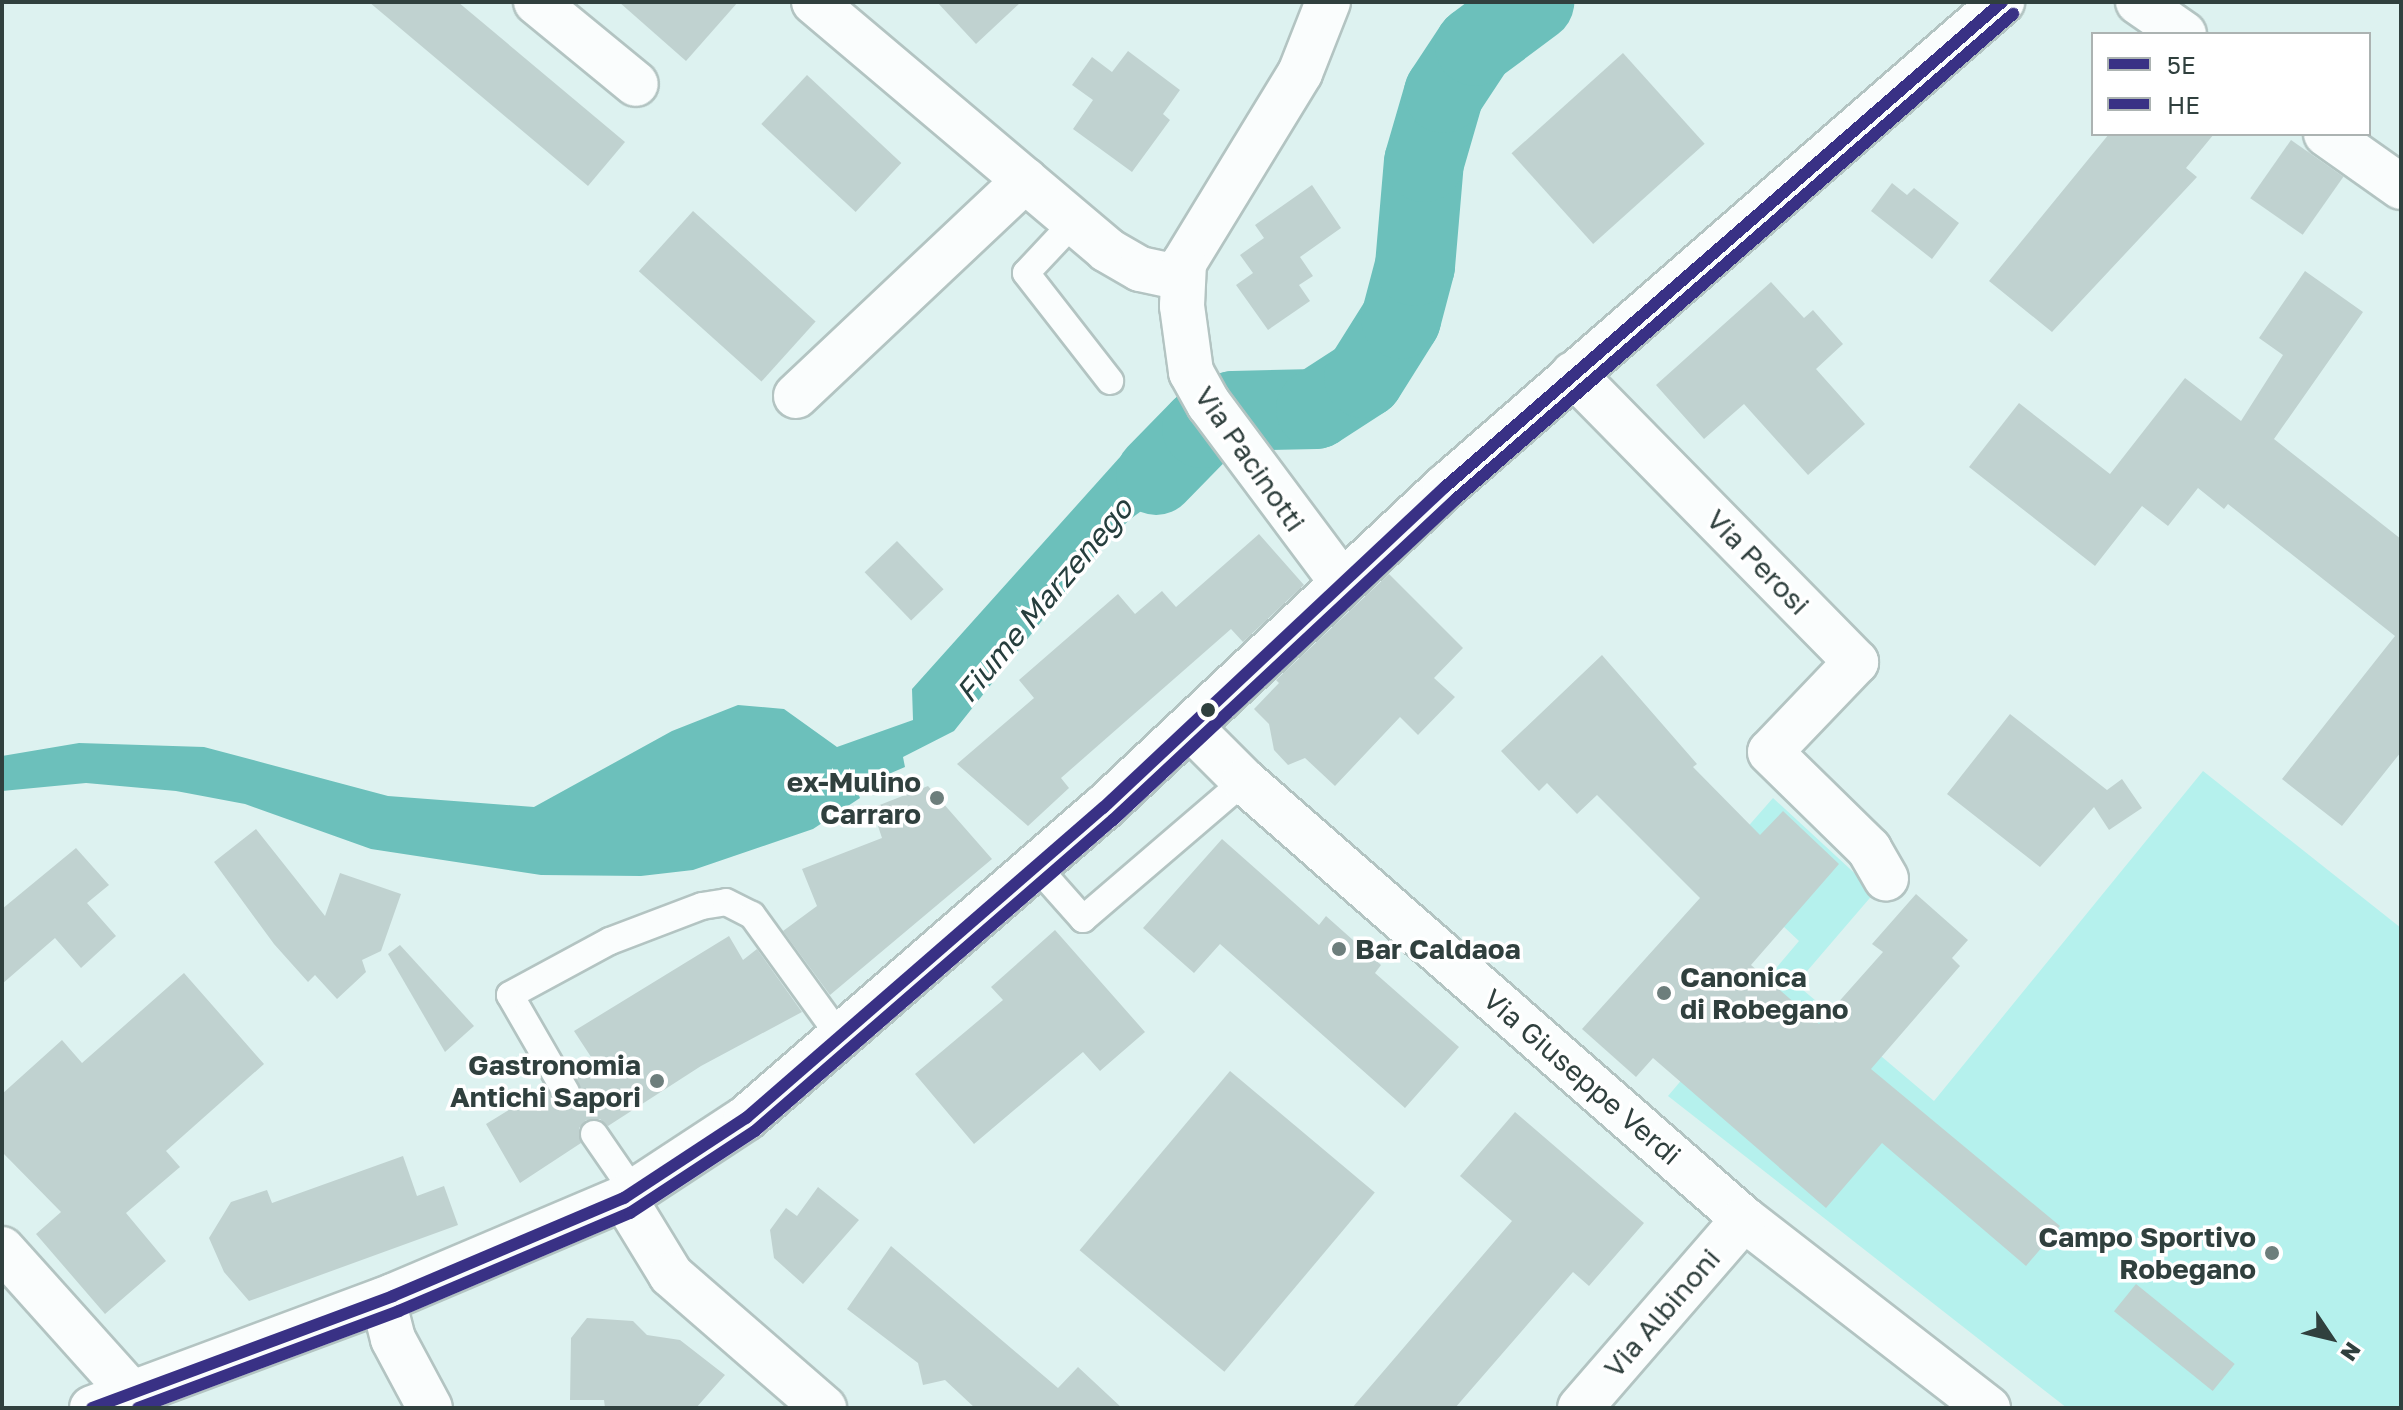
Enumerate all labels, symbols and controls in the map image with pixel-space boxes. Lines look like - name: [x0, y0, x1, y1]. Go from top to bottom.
- legend: [2091, 32, 2371, 136]
- text: 5E: [2167, 50, 2196, 79]
- text: HE: [2167, 90, 2200, 119]
- street label: Via Pacinotti: [1188, 380, 1312, 538]
- water label: Fiume Marzenego: [948, 491, 1140, 709]
- street label: Via Perosi: [1700, 502, 1816, 622]
- unlabelled marker: [1200, 702, 1216, 718]
- place label: ex-Mulino Carraro: [787, 765, 921, 831]
- marker: ex-Mulino Carraro: [928, 789, 946, 807]
- place label: Bar Caldaoa: [1355, 932, 1521, 966]
- marker: Bar Caldaoa: [1330, 940, 1348, 958]
- place label: Canonica di Robegano: [1680, 960, 1849, 1026]
- street label: Via Giuseppe Verdi: [1476, 982, 1688, 1172]
- marker: Canonica di Robegano: [1655, 984, 1673, 1002]
- place label: Gastronomia Antichi Sapori: [450, 1048, 641, 1114]
- marker: Gastronomia Antichi Sapori: [648, 1072, 666, 1090]
- place label: Campo Sportivo Robegano: [2038, 1220, 2256, 1286]
- street label: Via Albinoni: [1597, 1242, 1727, 1384]
- marker: Campo Sportivo Robegano: [2263, 1244, 2281, 1262]
- north arrow: [2291, 1298, 2371, 1378]
- text: N: [2335, 1337, 2367, 1367]

